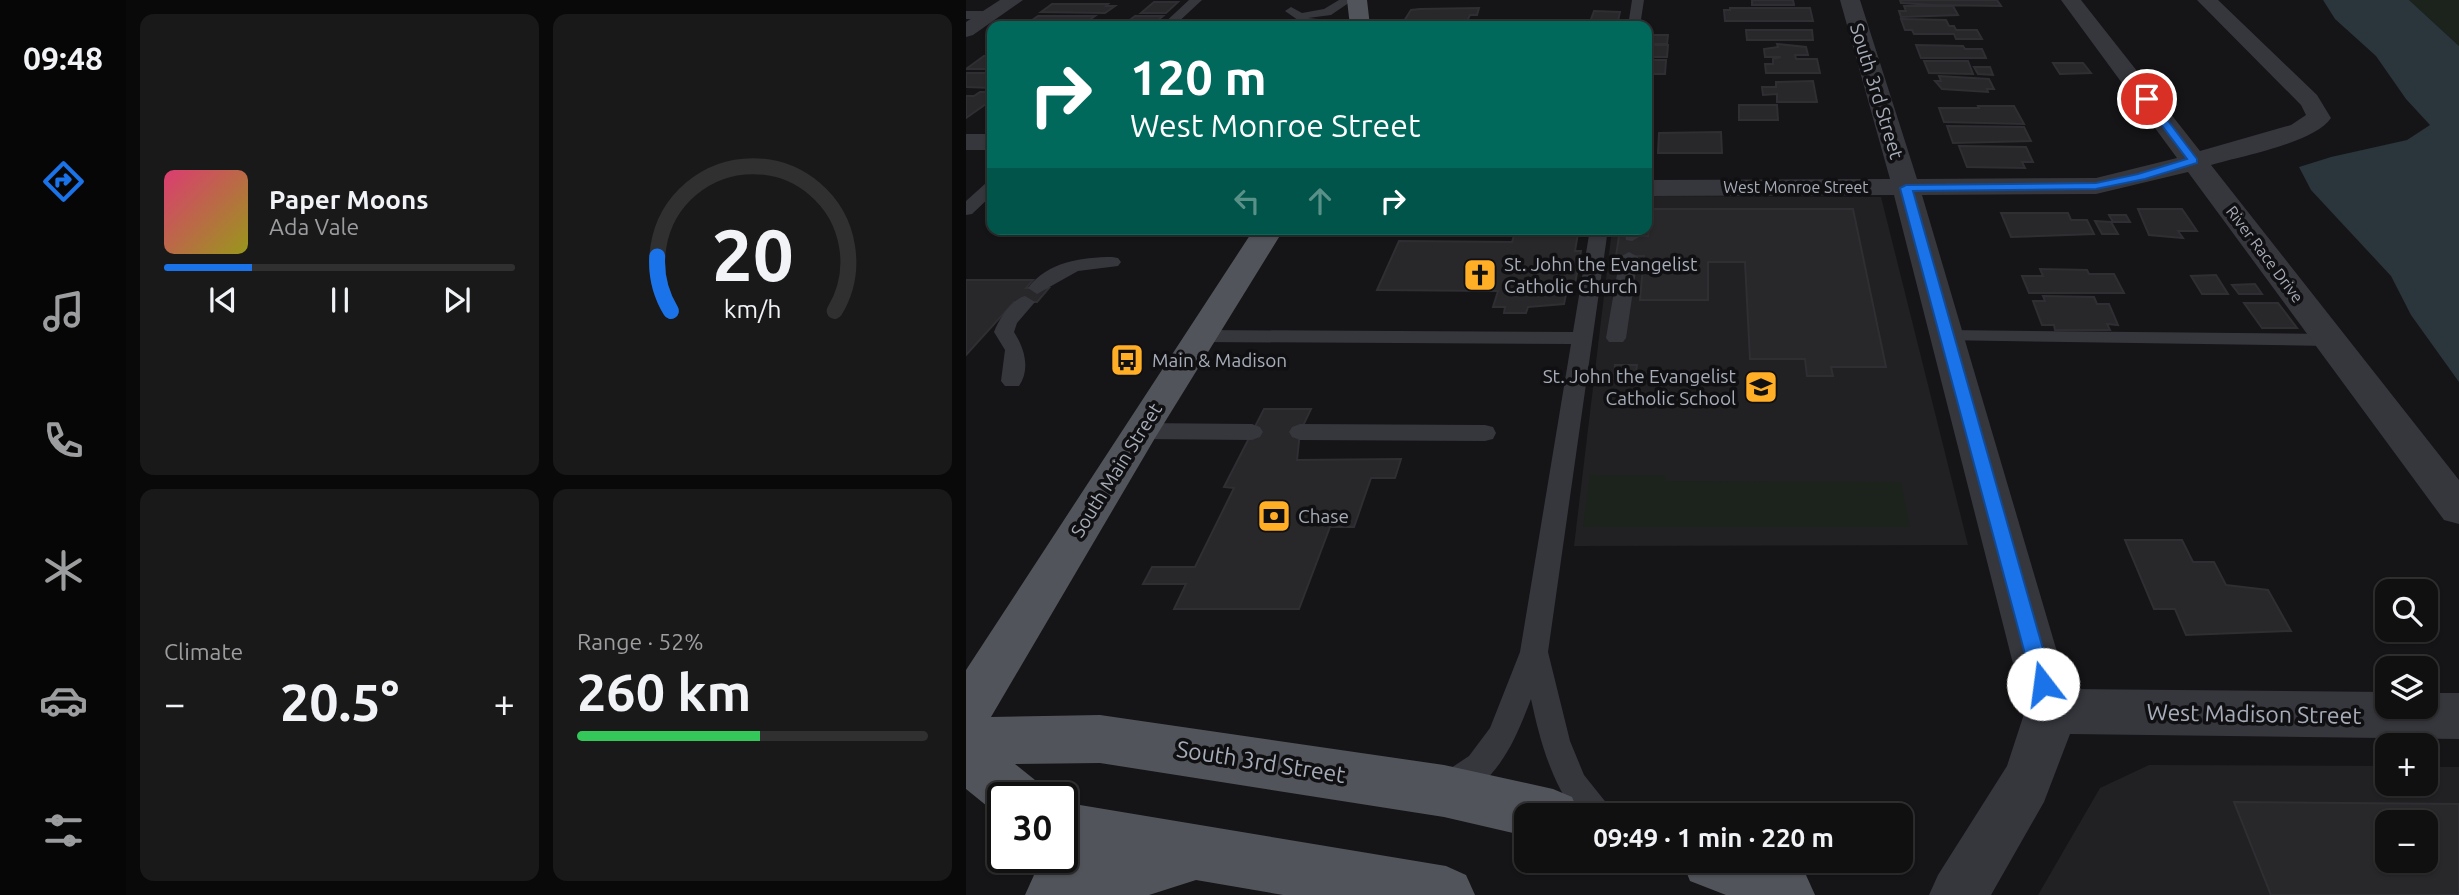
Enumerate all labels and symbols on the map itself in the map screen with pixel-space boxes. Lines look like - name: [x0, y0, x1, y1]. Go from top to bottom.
- street label: South 3rd Street: [1846, 20, 1908, 162]
- pin: [2117, 69, 2177, 129]
- street label: West Monroe Street: [1723, 178, 1869, 196]
- street label: River Race Drive: [2223, 202, 2307, 306]
- place label: St. John the Evangelist Catholic Church: [1504, 253, 1698, 297]
- church icon: St. John the Evangelist Catholic Church: [1461, 256, 1499, 294]
- bus stop icon: Main & Madison: [1108, 341, 1146, 379]
- place label: Main & Madison: [1152, 349, 1287, 371]
- place label: St. John the Evangelist Catholic School: [1543, 365, 1737, 409]
- school or university icon: St. John the Evangelist Catholic School: [1742, 368, 1780, 406]
- street label: South Main Street: [1066, 399, 1166, 541]
- bank icon: Chase: [1255, 497, 1293, 535]
- place label: Chase: [1298, 505, 1349, 527]
- position arrow: [2006, 647, 2080, 721]
- street label: West Madison Street: [2146, 699, 2362, 728]
- street label: South 3rd Street: [1175, 736, 1347, 787]
- speed limit sign: 30: [987, 782, 1078, 873]

